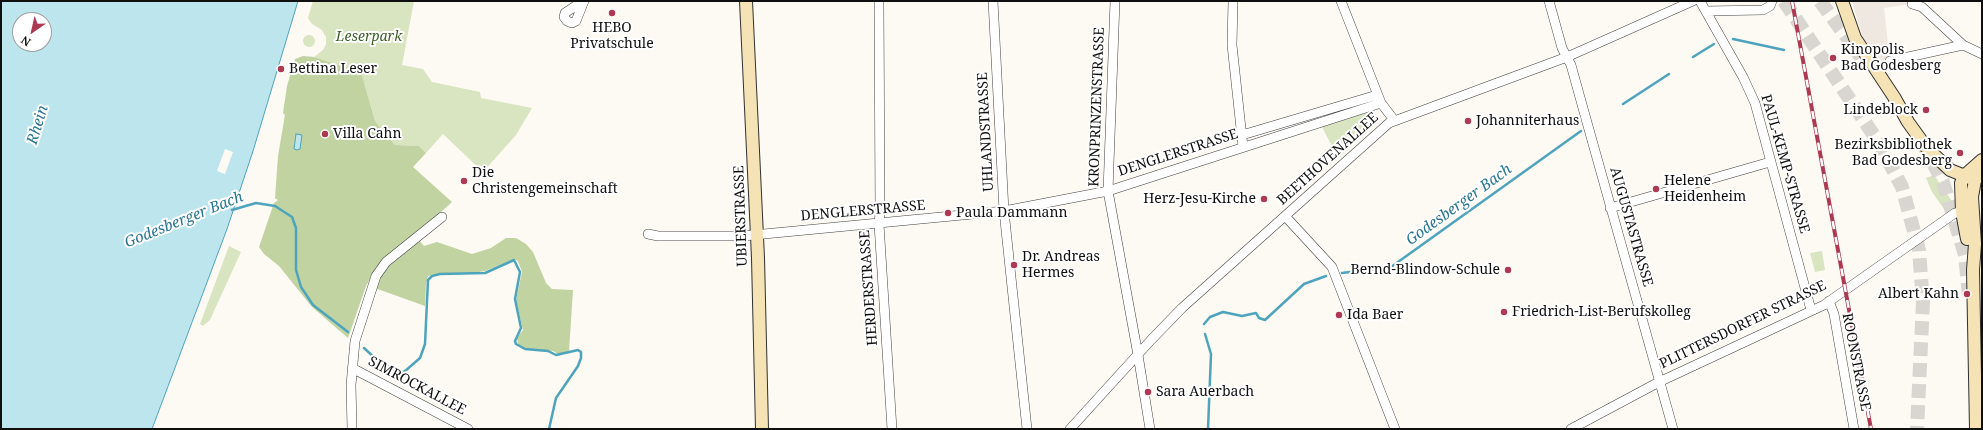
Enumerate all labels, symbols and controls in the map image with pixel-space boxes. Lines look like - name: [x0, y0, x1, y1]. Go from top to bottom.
- marker: HEBO Privatschule: [607, 8, 617, 18]
- north arrow: [12, 12, 52, 52]
- place label: HEBO Privatschule: [570, 20, 654, 52]
- street label: KRONPRINZENSTRASSE: [1086, 27, 1108, 187]
- park label: Leserpark: [336, 29, 402, 45]
- text: N: [18, 33, 33, 50]
- place label: Kinopolis Bad Godesberg: [1841, 42, 1941, 74]
- marker: Kinopolis Bad Godesberg: [1828, 53, 1838, 63]
- place label: Bettina Leser: [289, 61, 377, 77]
- marker: Bettina Leser: [276, 64, 286, 74]
- street label: UHLANDSTRASSE: [974, 72, 998, 192]
- street label: PAUL-KEMP-STRASSE: [1757, 93, 1813, 235]
- place label: Lindeblock: [1844, 102, 1918, 118]
- water label: Rhein: [24, 103, 52, 147]
- marker: Lindeblock: [1921, 105, 1931, 115]
- street label: BEETHOVENALLEE: [1274, 109, 1382, 209]
- place label: Johanniterhaus: [1476, 113, 1579, 129]
- marker: Johanniterhaus: [1463, 116, 1473, 126]
- place label: Villa Cahn: [333, 126, 402, 142]
- street label: DENGLERSTRASSE: [1116, 126, 1240, 180]
- marker: Villa Cahn: [320, 129, 330, 139]
- place label: Bezirksbibliothek Bad Godesberg: [1835, 137, 1952, 170]
- marker: Bezirksbibliothek Bad Godesberg: [1955, 148, 1965, 158]
- water label: Godesberger Bach: [1403, 161, 1515, 249]
- place label: Die Christengemeinschaft: [472, 165, 618, 198]
- street label: UBIERSTRASSE: [731, 165, 751, 267]
- street label: AUGUSTASTRASSE: [1606, 165, 1656, 289]
- place label: Helene Heidenheim: [1664, 173, 1746, 206]
- marker: Die Christengemeinschaft: [459, 176, 469, 186]
- marker: Helene Heidenheim: [1651, 184, 1661, 194]
- water label: Godesberger Bach: [122, 188, 246, 252]
- place label: Herz-Jesu-Kirche: [1143, 191, 1256, 207]
- marker: Herz-Jesu-Kirche: [1259, 194, 1269, 204]
- street label: DENGLERSTRASSE: [800, 197, 926, 225]
- place label: Paula Dammann: [956, 205, 1068, 221]
- marker: Paula Dammann: [943, 208, 953, 218]
- street label: HERDERSTRASSE: [857, 230, 881, 346]
- place label: Dr. Andreas Hermes: [1022, 249, 1100, 282]
- marker: Dr. Andreas Hermes: [1009, 260, 1019, 270]
- place label: Bernd-Blindow-Schule: [1351, 262, 1500, 278]
- marker: Bernd-Blindow-Schule: [1503, 265, 1513, 275]
- street label: PLITTERSDORFER STRASSE: [1657, 277, 1829, 373]
- place label: Albert Kahn: [1878, 286, 1959, 302]
- marker: Albert Kahn: [1962, 289, 1972, 299]
- place label: Friedrich-List-Berufskolleg: [1512, 304, 1691, 320]
- place label: Ida Baer: [1347, 307, 1403, 323]
- marker: Friedrich-List-Berufskolleg: [1499, 307, 1509, 317]
- marker: Ida Baer: [1334, 310, 1344, 320]
- street label: ROONSTRASSE: [1838, 312, 1874, 412]
- street label: SIMROCKALLEE: [365, 353, 469, 419]
- place label: Sara Auerbach: [1156, 384, 1254, 400]
- marker: Sara Auerbach: [1143, 387, 1153, 397]

